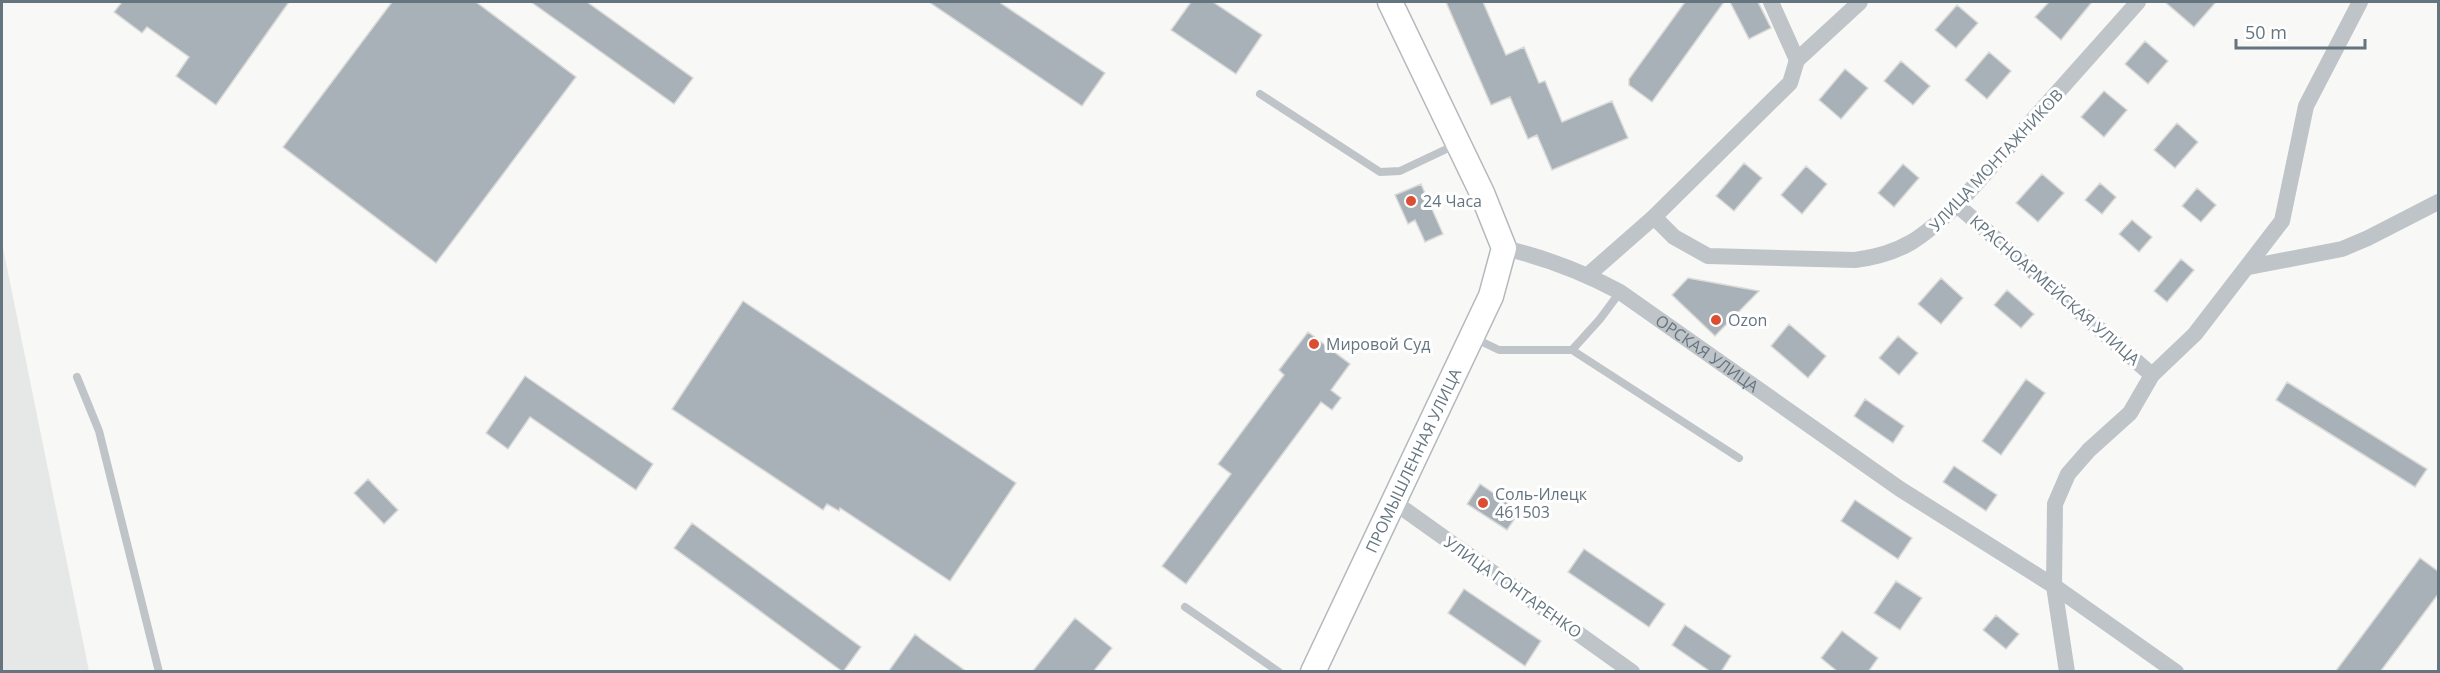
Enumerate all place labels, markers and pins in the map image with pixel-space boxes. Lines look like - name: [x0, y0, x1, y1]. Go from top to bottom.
- place label: 24 Часа: [1423, 190, 1482, 212]
- marker: 24 Часа: [1404, 194, 1418, 208]
- place label: Ozon: [1728, 309, 1767, 331]
- marker: Ozon: [1709, 313, 1723, 327]
- place label: Мировой Суд: [1326, 333, 1430, 355]
- marker: Мировой Суд: [1307, 337, 1321, 351]
- place label: Соль-Илецк 461503: [1495, 483, 1588, 523]
- marker: Соль-Илецк 461503: [1476, 496, 1490, 510]

